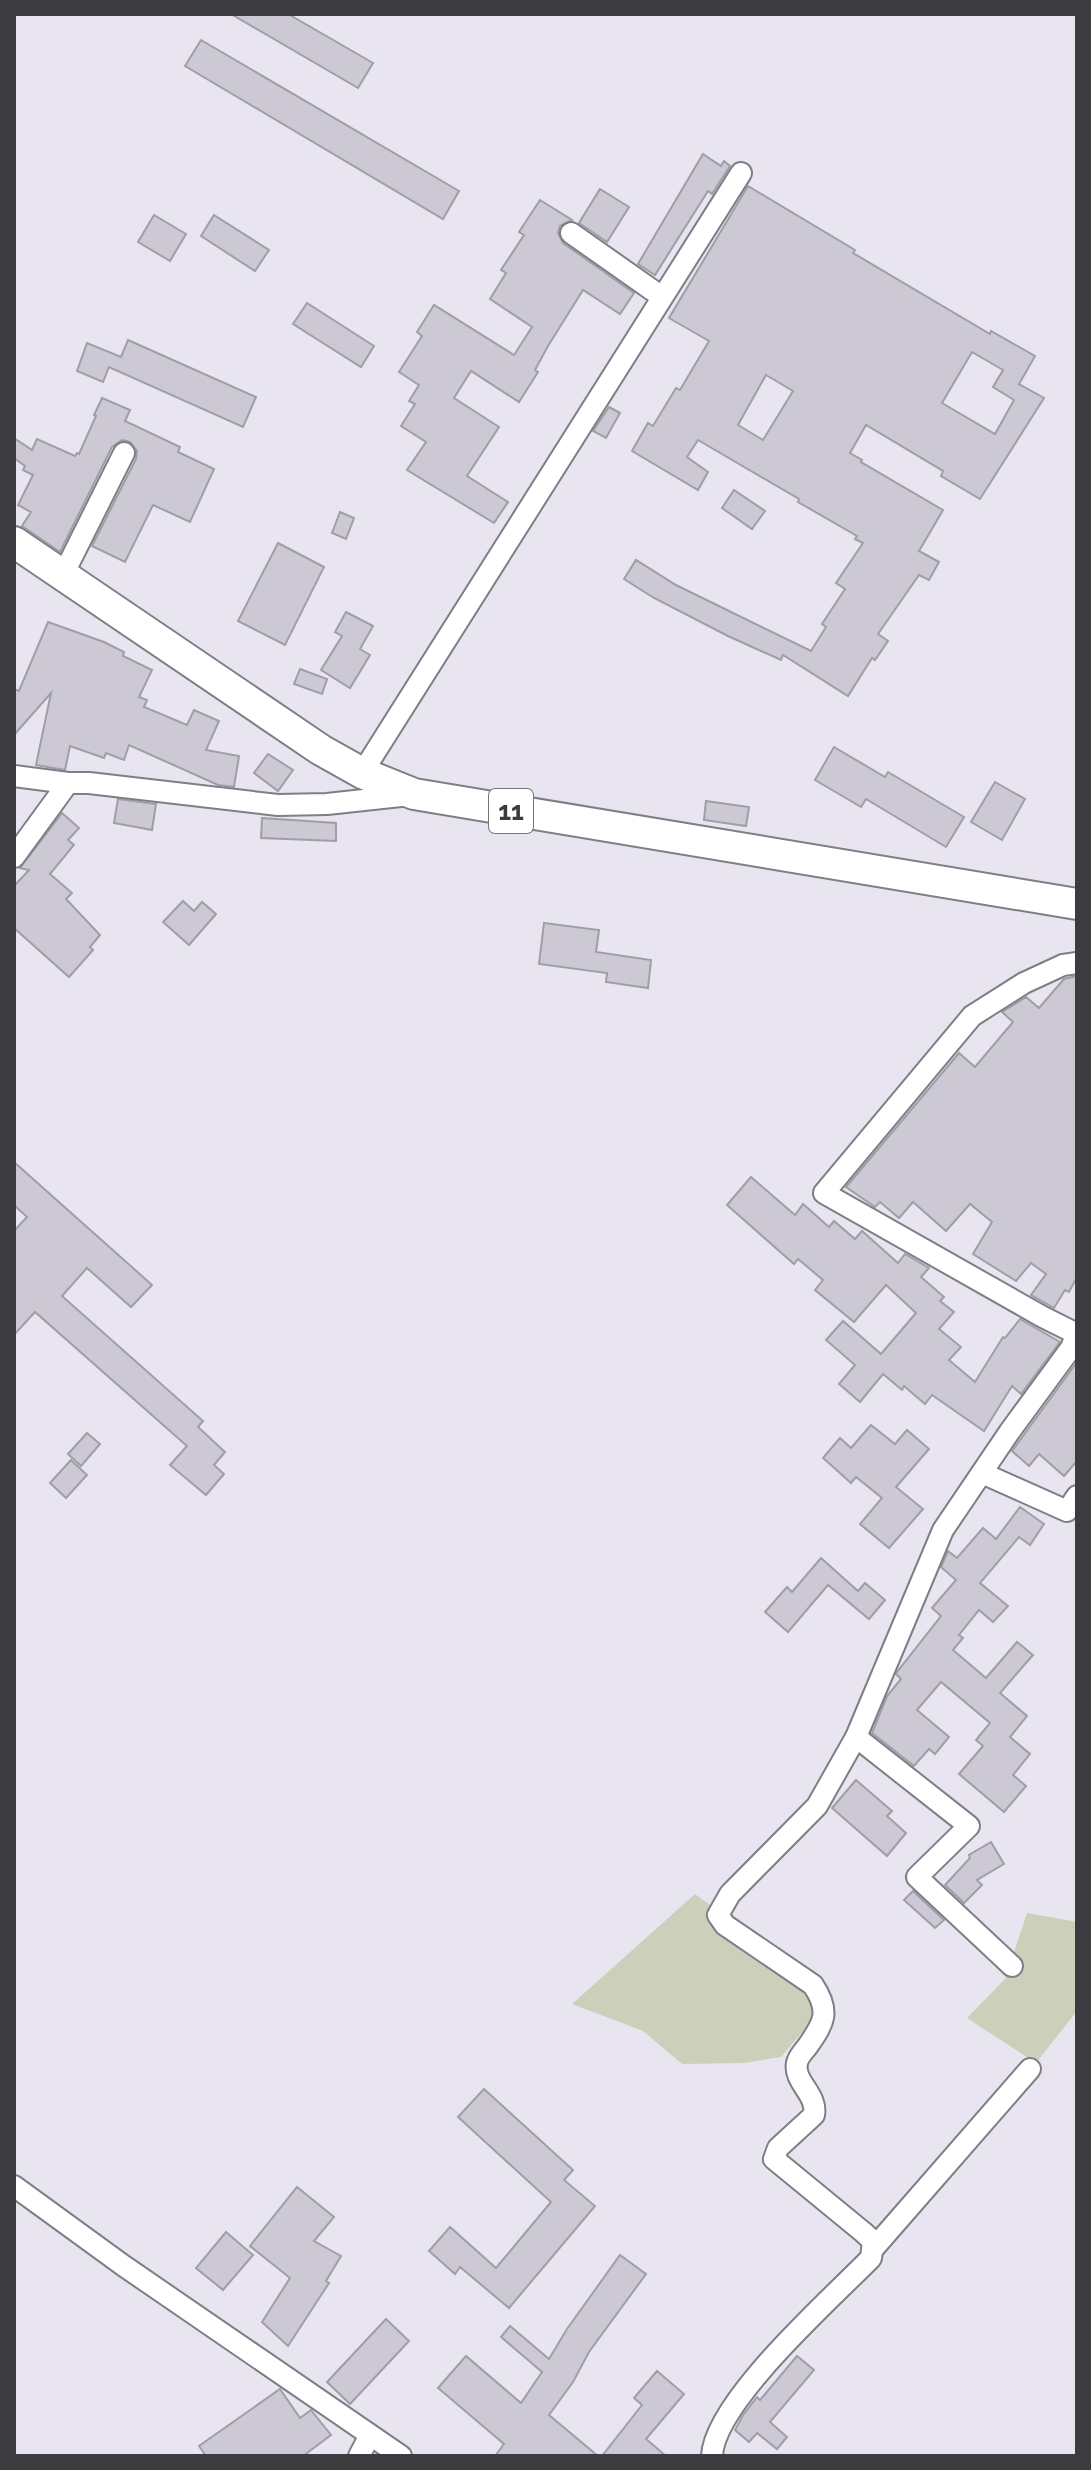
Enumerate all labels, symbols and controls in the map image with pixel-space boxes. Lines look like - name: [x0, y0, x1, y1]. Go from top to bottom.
- road number: 11: [489, 789, 533, 833]

